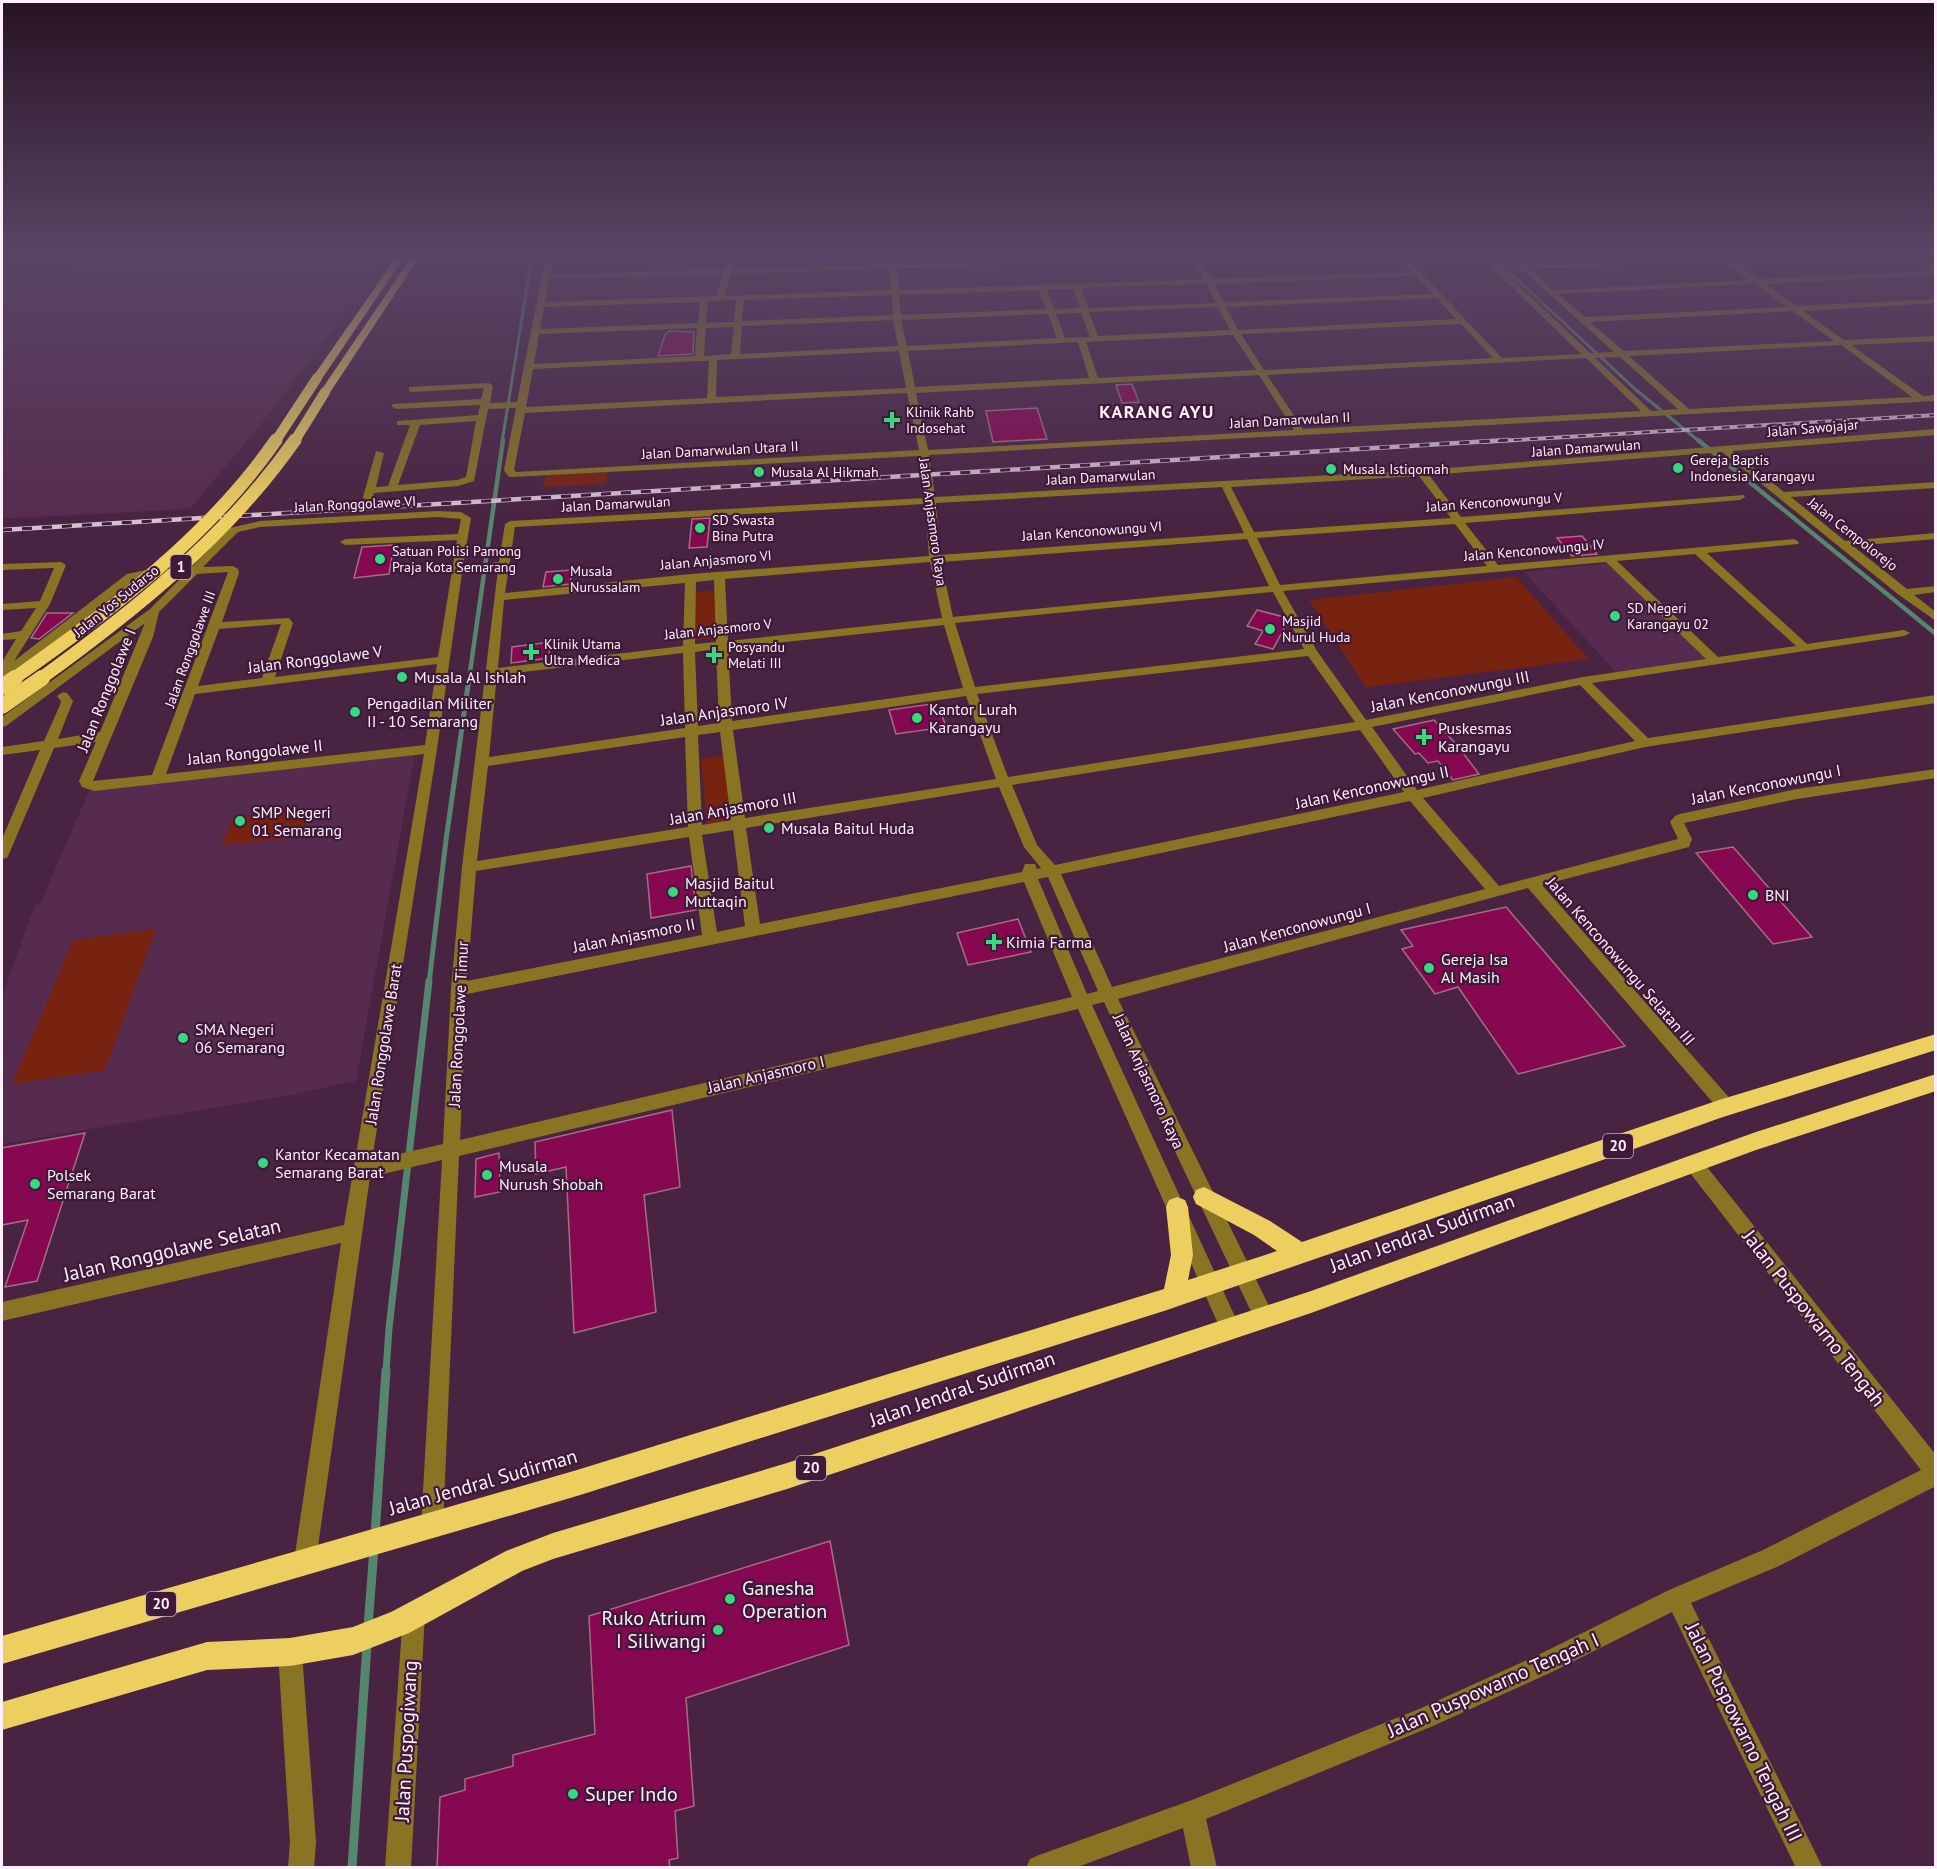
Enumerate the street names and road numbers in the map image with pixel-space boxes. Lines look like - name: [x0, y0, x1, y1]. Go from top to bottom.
- street label: Jalan Damarwulan II: [1228, 408, 1351, 432]
- street label: Jalan Sawojajar: [1766, 415, 1860, 441]
- street label: Jalan Damarwulan: [1530, 435, 1641, 461]
- street label: Jalan Damarwulan Utara II: [640, 437, 799, 463]
- street label: Jalan Anjasmoro Raya: [915, 456, 951, 587]
- street label: Jalan Damarwulan: [1045, 465, 1156, 489]
- street label: Jalan Kenconowungu V: [1424, 488, 1563, 516]
- street label: Jalan Ronggolawe VI: [292, 492, 417, 516]
- street label: Jalan Damarwulan: [560, 492, 671, 516]
- street label: Jalan Cempolorejo: [1804, 493, 1902, 575]
- street label: Jalan Kenconowungu VI: [1020, 517, 1163, 545]
- street label: Jalan Kenconowungu IV: [1462, 535, 1605, 565]
- street label: Jalan Anjasmoro VI: [658, 546, 773, 574]
- road number: 1: [170, 555, 192, 579]
- street label: Jalan Yos Sudarso: [69, 561, 162, 641]
- street label: Jalan Ronggolawe III: [160, 588, 219, 711]
- street label: Jalan Anjasmoro V: [662, 614, 773, 644]
- street label: Jalan Ronggolawe I: [72, 625, 140, 756]
- street label: Jalan Ronggolawe V: [246, 641, 384, 677]
- street label: Jalan Kenconowungu III: [1368, 666, 1531, 716]
- street label: Jalan Anjasmoro IV: [658, 692, 790, 730]
- street label: Jalan Ronggolawe II: [185, 735, 324, 769]
- street label: Jalan Kenconowungu I: [1689, 760, 1842, 809]
- street label: Jalan Kenconowungu II: [1292, 761, 1451, 813]
- street label: Jalan Anjasmoro III: [667, 787, 798, 829]
- street label: Jalan Kenconowungu Selatan III: [1542, 872, 1700, 1049]
- street label: Jalan Kenconowungu I: [1220, 898, 1373, 957]
- street label: Jalan Anjasmoro II: [570, 913, 697, 957]
- street label: Jalan Ronggolawe Timur: [444, 940, 472, 1109]
- street label: Jalan Ronggolawe Barat: [360, 962, 406, 1127]
- street label: Jalan Anjasmoro Raya: [1108, 1009, 1189, 1152]
- street label: Jalan Anjasmoro I: [705, 1051, 826, 1097]
- road number: 20: [1603, 1134, 1633, 1158]
- street label: Jalan Jendral Sudirman: [1325, 1187, 1518, 1279]
- street label: Jalan Ronggolawe Selatan: [60, 1212, 283, 1288]
- street label: Jalan Puspowarno Tengah: [1736, 1223, 1891, 1412]
- street label: Jalan Jendral Sudirman: [865, 1345, 1058, 1433]
- street label: Jalan Jendral Sudirman: [385, 1443, 580, 1522]
- road number: 20: [796, 1456, 826, 1480]
- road number: 20: [146, 1592, 176, 1616]
- street label: Jalan Puspowarno Tengah III: [1679, 1617, 1808, 1846]
- street label: Jalan Puspowarno Tengah I: [1382, 1627, 1603, 1744]
- street label: Jalan Puspogiwang: [389, 1660, 423, 1823]

